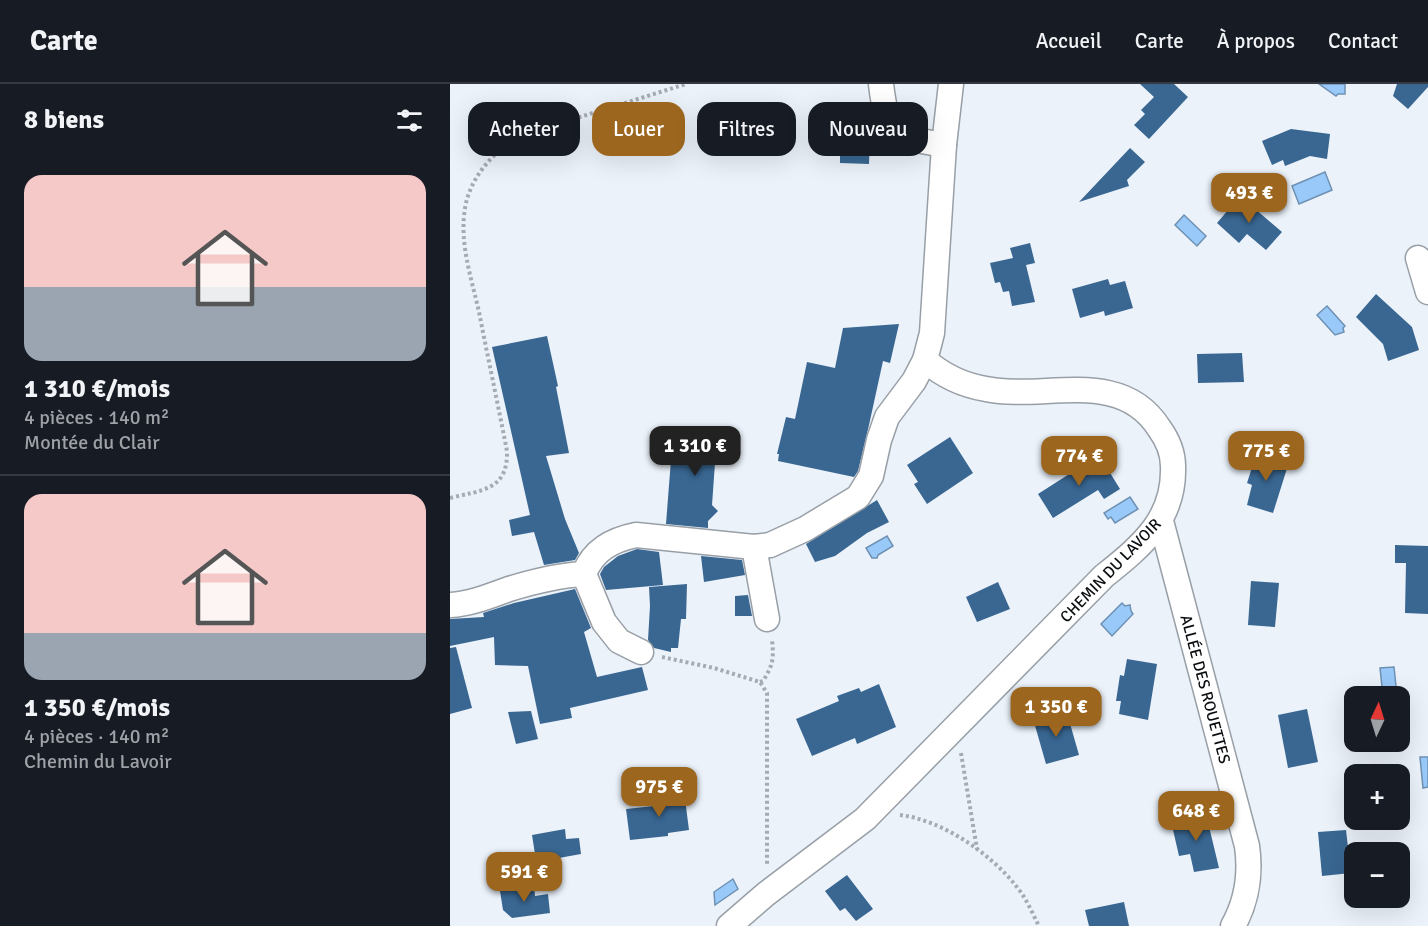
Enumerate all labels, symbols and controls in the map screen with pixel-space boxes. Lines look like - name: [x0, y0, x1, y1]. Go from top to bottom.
- text: Carte: [30, 24, 98, 58]
- text: Accueil: [1036, 28, 1102, 54]
- text: Carte: [1135, 28, 1184, 54]
- text: À propos: [1217, 28, 1295, 54]
- text: Contact: [1328, 28, 1398, 54]
- chip: Acheter: [468, 102, 580, 156]
- chip: Louer: [592, 102, 685, 156]
- chip: Filtres: [697, 102, 796, 156]
- chip: Nouveau: [808, 102, 928, 156]
- text: 8 biens: [24, 104, 104, 136]
- icon: filters: [393, 104, 426, 137]
- pin: 493 €: [1207, 173, 1291, 224]
- text: 493 €: [1225, 180, 1273, 205]
- icon: home: [171, 214, 279, 322]
- text: 1 310 €/mois: [24, 373, 170, 405]
- text: 4 pièces · 140 m²: [24, 405, 169, 430]
- pin: 1 310 €: [640, 426, 750, 477]
- text: Montée du Clair: [24, 430, 160, 455]
- pin: 775 €: [1224, 431, 1308, 482]
- text: 1 310 €: [664, 433, 726, 458]
- pin: 774 €: [1037, 436, 1121, 487]
- text: 775 €: [1242, 438, 1290, 463]
- text: 774 €: [1055, 443, 1103, 468]
- street label: CHEMIN DU LAVOIR: [1056, 514, 1166, 627]
- icon: home: [171, 533, 279, 641]
- street label: ALLÉE DES ROUETTES: [1176, 613, 1235, 766]
- north arrow: [1344, 686, 1410, 752]
- map controls: [1344, 686, 1410, 908]
- pin: 1 350 €: [1001, 687, 1111, 738]
- text: 1 350 €/mois: [24, 692, 170, 724]
- text: 1 350 €: [1025, 694, 1087, 719]
- text: 4 pièces · 140 m²: [24, 724, 169, 749]
- text: Chemin du Lavoir: [24, 749, 172, 774]
- button: +: [1344, 764, 1410, 830]
- pin: 975 €: [617, 767, 701, 818]
- text: 975 €: [635, 774, 683, 799]
- pin: 648 €: [1154, 791, 1238, 842]
- text: 648 €: [1172, 798, 1220, 823]
- button: −: [1344, 842, 1410, 908]
- pin: 591 €: [482, 852, 566, 903]
- text: 591 €: [500, 859, 548, 884]

